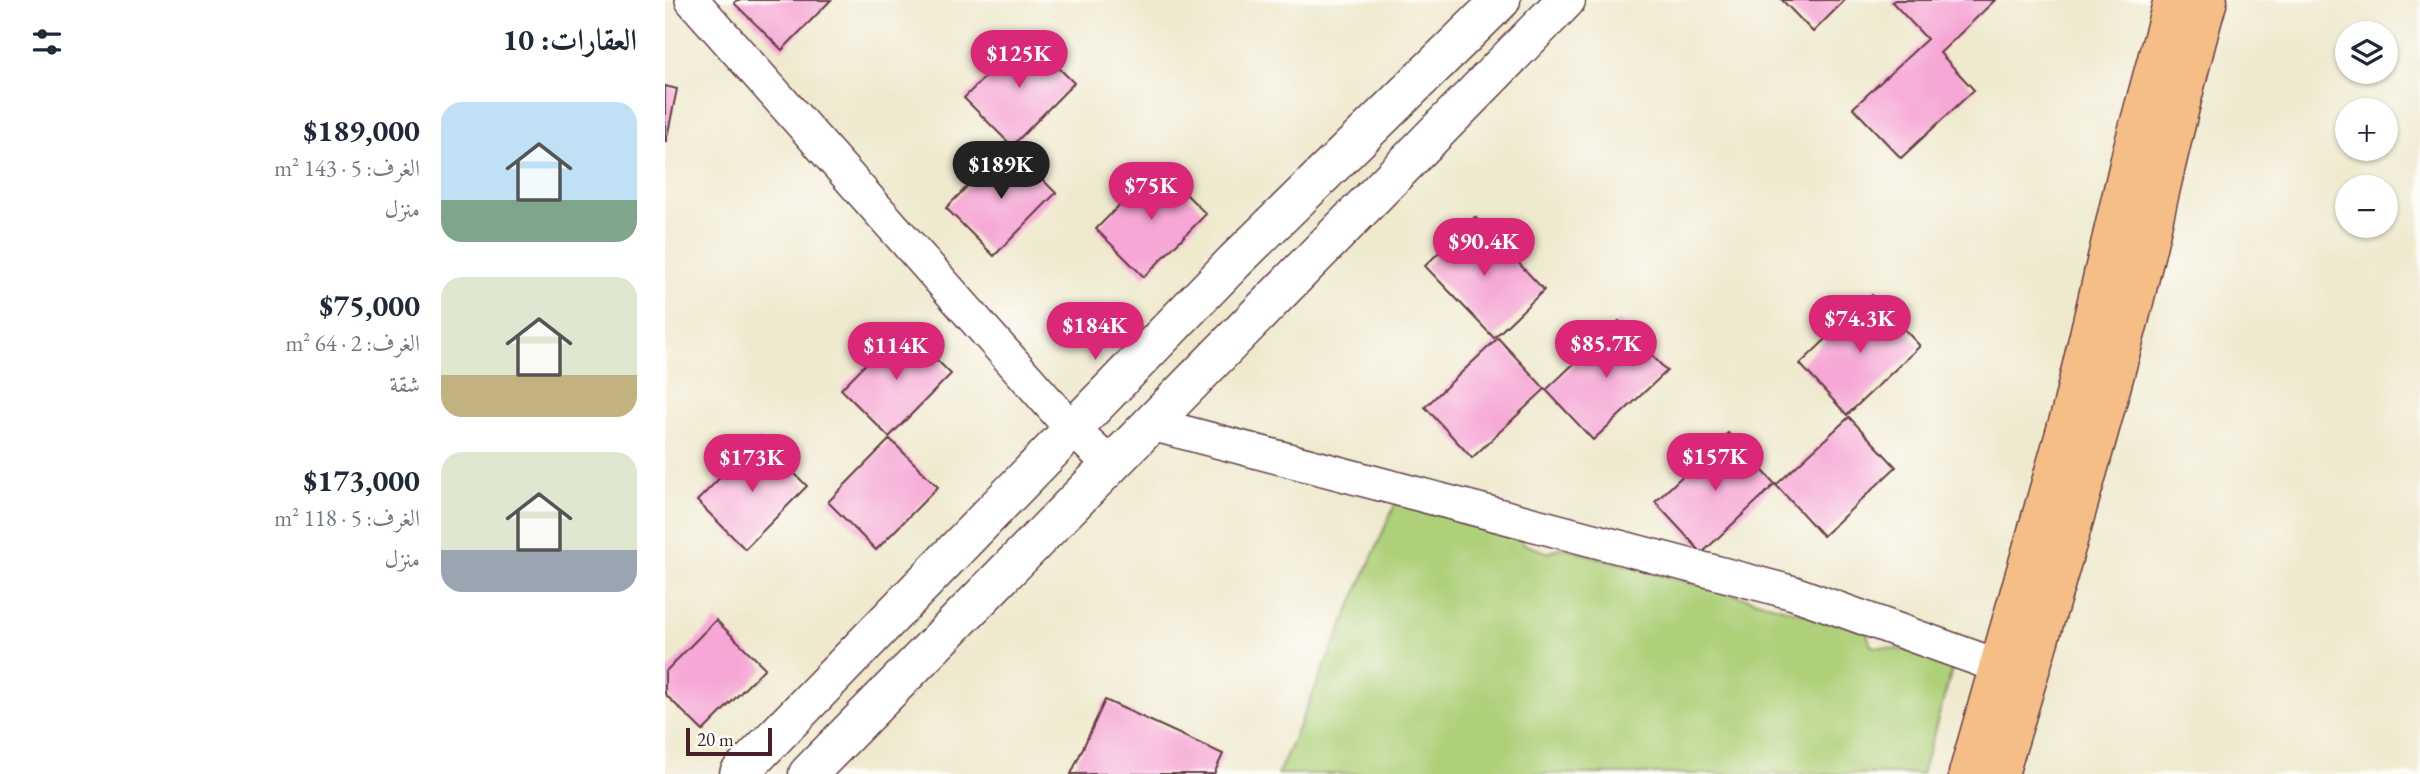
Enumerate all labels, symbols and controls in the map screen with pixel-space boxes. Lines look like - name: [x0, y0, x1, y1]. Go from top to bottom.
- text: العقارات: 10: [502, 20, 637, 59]
- map controls: [2335, 21, 2398, 238]
- button: layers: [2335, 21, 2398, 84]
- icon: filters: [28, 23, 66, 61]
- pin: $125K: [970, 31, 1068, 90]
- text: $125K: [987, 38, 1051, 68]
- button: +: [2335, 98, 2398, 161]
- text: $189,000: [304, 111, 420, 150]
- icon: home: [497, 130, 581, 214]
- pin: $189K: [952, 142, 1050, 201]
- text: $189K: [969, 149, 1033, 179]
- text: الغرف: 5 · 143 m²: [274, 153, 420, 183]
- pin: $75K: [1110, 162, 1192, 222]
- text: $75K: [1125, 170, 1177, 200]
- button: −: [2335, 175, 2398, 238]
- text: منزل: [385, 194, 420, 224]
- pin: $90.4K: [1427, 218, 1541, 278]
- text: $90.4K: [1449, 226, 1519, 256]
- text: $75,000: [319, 286, 420, 325]
- pin: $74.3K: [1803, 296, 1917, 355]
- pin: $184K: [1046, 302, 1144, 362]
- text: $74.3K: [1825, 303, 1895, 333]
- icon: home: [497, 305, 581, 389]
- text: $184K: [1063, 310, 1127, 340]
- pin: $85.7K: [1549, 320, 1663, 380]
- pin: $114K: [847, 322, 945, 382]
- text: الغرف: 2 · 64 m²: [285, 328, 420, 358]
- text: $85.7K: [1571, 328, 1641, 358]
- text: $114K: [864, 330, 928, 360]
- text: شقة: [390, 369, 420, 399]
- pin: $173K: [703, 434, 801, 494]
- pin: $157K: [1666, 434, 1764, 493]
- text: $157K: [1683, 441, 1747, 471]
- text: $173K: [720, 442, 784, 472]
- text: $173,000: [304, 461, 420, 500]
- icon: home: [497, 480, 581, 564]
- text: الغرف: 5 · 118 m²: [274, 503, 420, 533]
- text: منزل: [385, 544, 420, 574]
- scale bar: [686, 725, 772, 757]
- text: 20 m: [697, 727, 734, 752]

